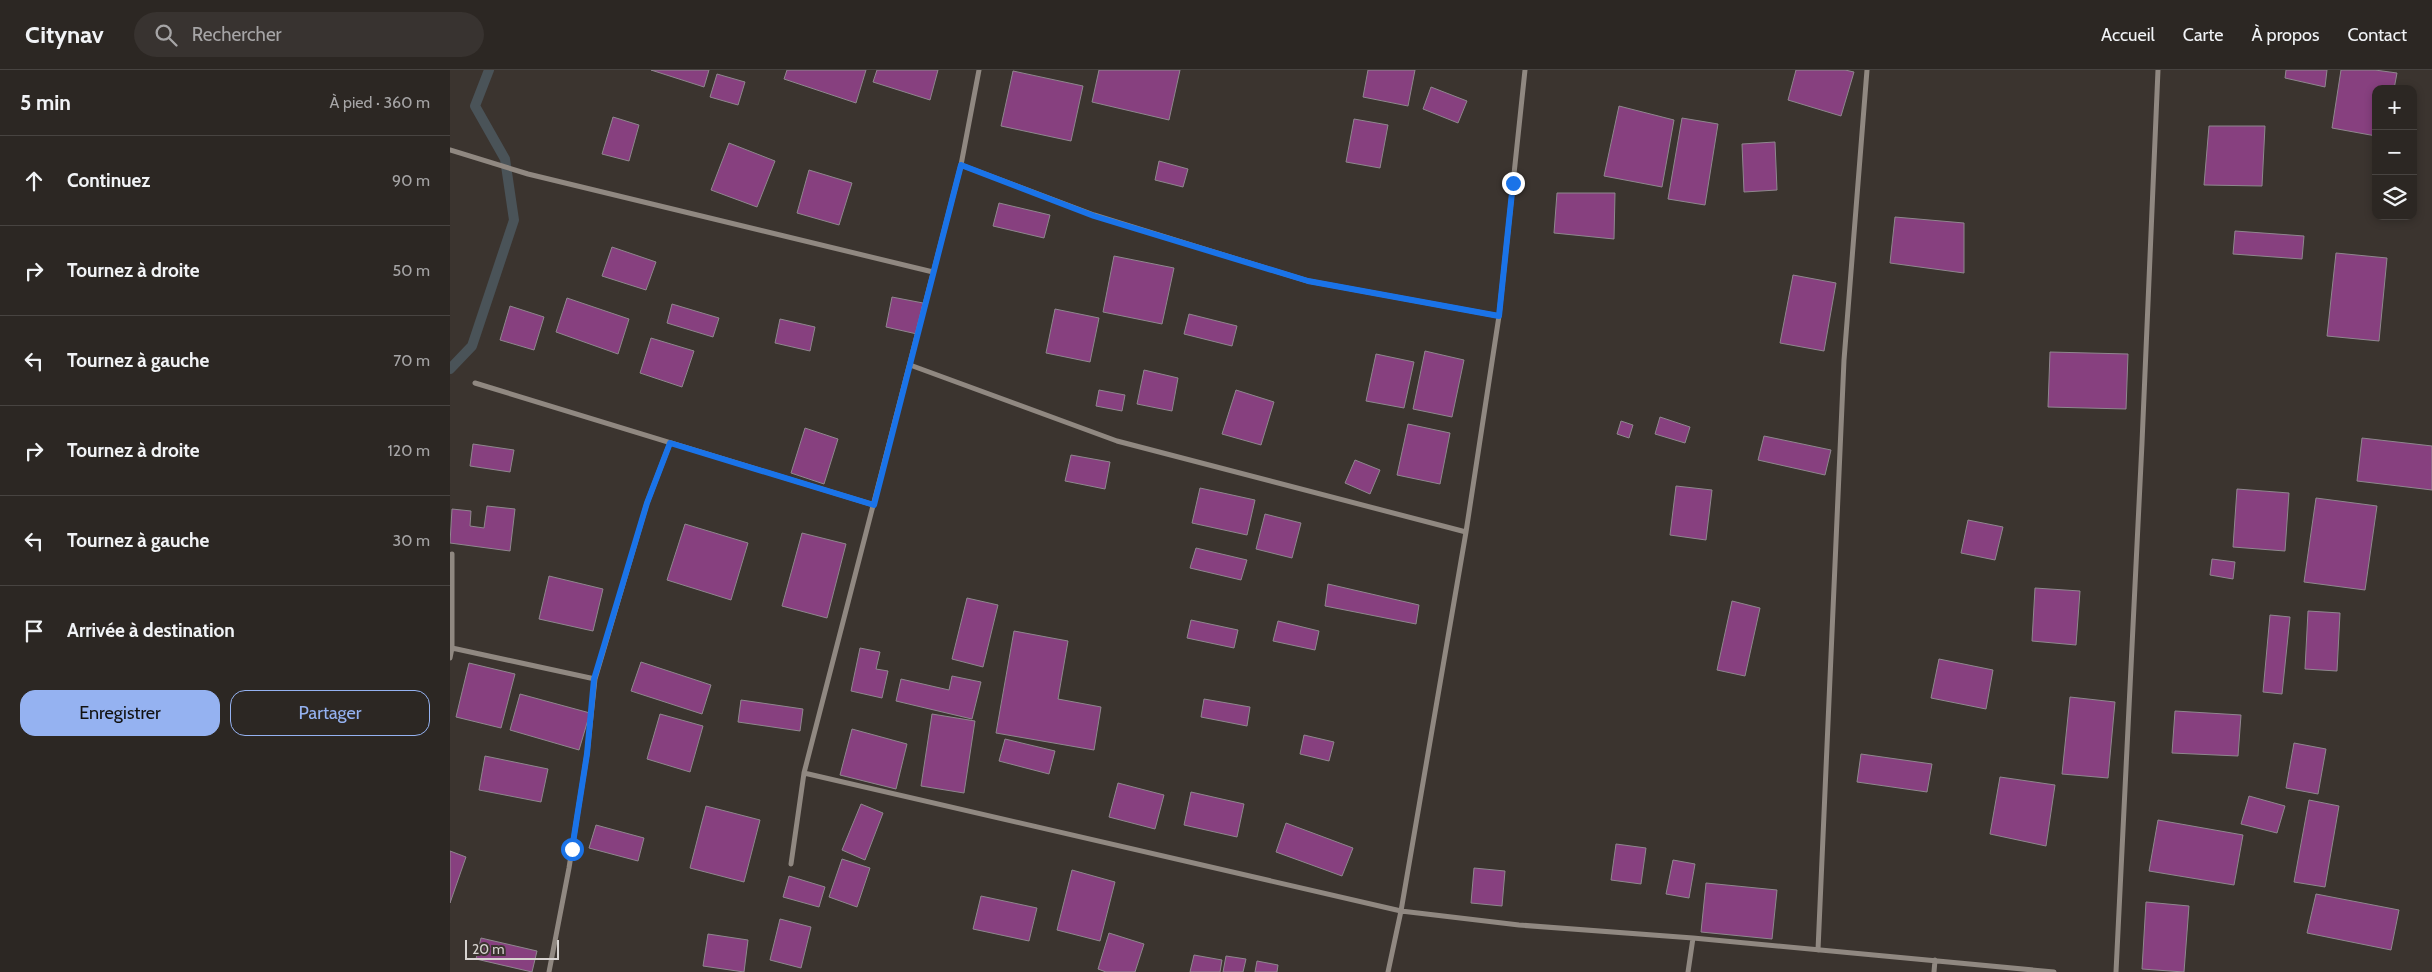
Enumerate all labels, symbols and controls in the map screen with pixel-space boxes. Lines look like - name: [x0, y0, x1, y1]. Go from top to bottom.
- search box: [134, 12, 484, 57]
- text: Citynav: [25, 20, 104, 49]
- icon: search: [152, 21, 180, 49]
- text: Rechercher: [192, 23, 282, 46]
- text: Accueil: [2101, 24, 2155, 46]
- text: Carte: [2183, 24, 2223, 46]
- text: À propos: [2251, 24, 2319, 46]
- text: Contact: [2347, 24, 2407, 46]
- map controls: [2372, 85, 2417, 220]
- button: +: [2372, 85, 2417, 130]
- text: 5 min: [20, 90, 71, 115]
- text: À pied · 360 m: [330, 93, 430, 112]
- button: −: [2372, 130, 2417, 175]
- icon: ahead: [20, 167, 48, 195]
- text: Continuez: [67, 169, 150, 192]
- text: 90 m: [392, 171, 430, 190]
- route end: [1502, 172, 1525, 195]
- button: layers: [2372, 175, 2417, 220]
- icon: right: [20, 257, 48, 285]
- text: Tournez à droite: [67, 259, 200, 282]
- text: 50 m: [393, 261, 430, 280]
- icon: left: [20, 347, 48, 375]
- text: Tournez à gauche: [67, 349, 209, 372]
- text: 70 m: [393, 351, 430, 370]
- icon: right: [20, 437, 48, 465]
- text: Tournez à droite: [67, 439, 200, 462]
- text: 120 m: [388, 441, 430, 460]
- icon: left: [20, 527, 48, 555]
- text: Tournez à gauche: [67, 529, 209, 552]
- text: 30 m: [393, 531, 430, 550]
- icon: arrive: [20, 617, 48, 645]
- text: Arrivée à destination: [67, 619, 235, 642]
- button: Enregistrer: [20, 690, 220, 736]
- button: Partager: [230, 690, 430, 736]
- route start: [561, 838, 584, 861]
- scale bar: [465, 937, 559, 960]
- text: 20 m: [472, 940, 505, 958]

